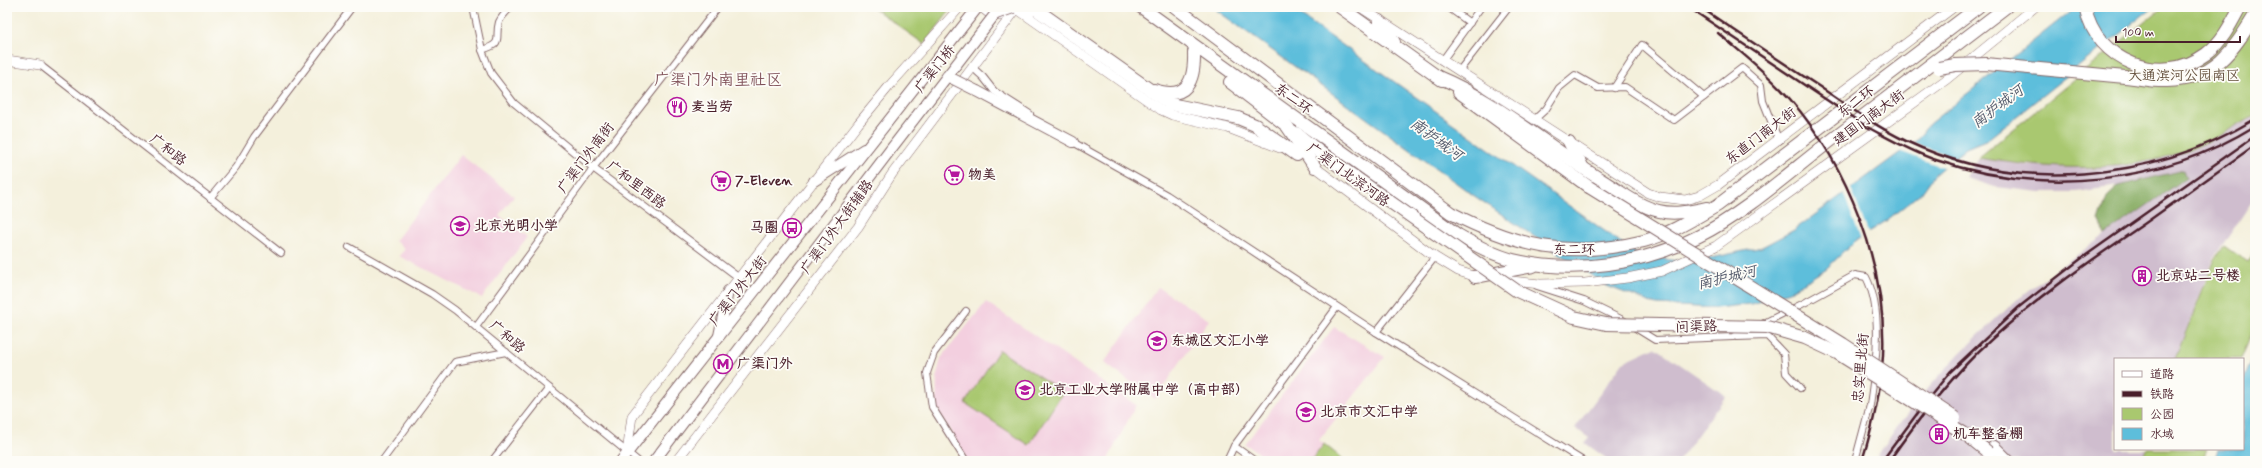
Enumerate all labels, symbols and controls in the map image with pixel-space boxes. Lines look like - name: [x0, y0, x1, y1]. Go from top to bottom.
- scale bar: [2116, 18, 2240, 44]
- text: 100 m: [2122, 25, 2154, 41]
- street label: 广渠门桥: [911, 41, 959, 97]
- park label: 大通滨河公园南区: [2128, 67, 2240, 85]
- district label: 广渠门外南里社区: [654, 70, 782, 91]
- street label: 东二环: [1271, 79, 1315, 119]
- water label: 南护城河: [1968, 79, 2030, 133]
- street label: 东二环: [1834, 82, 1878, 122]
- street label: 建国门南大街: [1830, 86, 1908, 150]
- restaurant icon: 麦当劳: [666, 96, 688, 118]
- place label: 麦当劳: [691, 98, 733, 116]
- street label: 东直门南大街: [1722, 104, 1800, 168]
- water label: 南护城河: [1406, 114, 1469, 167]
- street label: 广渠门外南街: [554, 119, 618, 197]
- street label: 广和路: [146, 130, 190, 170]
- street label: 广渠门北滨河路: [1303, 139, 1393, 211]
- street label: 广和里西路: [603, 157, 669, 213]
- supermarket icon: 物美: [943, 164, 965, 186]
- place label: 物美: [968, 166, 996, 184]
- supermarket icon: 7-Eleven: [710, 170, 732, 192]
- place label: 7-Eleven: [735, 172, 794, 190]
- street label: 广渠门外大街辅路: [797, 176, 877, 278]
- school or university icon: 北京光明小学: [449, 215, 471, 237]
- place label: 北京光明小学: [474, 217, 558, 235]
- bus stop icon: 马圈: [781, 217, 803, 239]
- place label: 马圈: [750, 219, 778, 237]
- street label: 东二环: [1553, 241, 1595, 259]
- street label: 广渠门外大街: [705, 252, 771, 330]
- water label: 南护城河: [1696, 261, 1761, 294]
- building icon: 北京站二号楼: [2131, 265, 2153, 287]
- place label: 北京站二号楼: [2156, 267, 2240, 285]
- street label: 广和路: [485, 316, 529, 358]
- street label: 问渠路: [1675, 317, 1717, 337]
- school or university icon: 东城区文汇小学: [1146, 330, 1168, 352]
- place label: 东城区文汇小学: [1171, 332, 1269, 350]
- street label: 忠实里北街: [1849, 332, 1873, 404]
- metro station icon: 广渠门外: [712, 353, 734, 375]
- place label: 广渠门外: [737, 355, 793, 373]
- legend: [2114, 358, 2244, 450]
- text: 道路: [2150, 367, 2174, 383]
- school or university icon: 北京工业大学附属中学（高中部）: [1014, 379, 1036, 401]
- place label: 北京工业大学附属中学（高中部）: [1039, 381, 1249, 399]
- text: 铁路: [2150, 387, 2174, 403]
- school or university icon: 北京市文汇中学: [1295, 401, 1317, 423]
- place label: 北京市文汇中学: [1320, 403, 1418, 421]
- text: 公园: [2150, 407, 2174, 423]
- building icon: 机车整备棚: [1928, 423, 1950, 445]
- place label: 机车整备棚: [1953, 425, 2023, 443]
- text: 水域: [2150, 427, 2174, 443]

